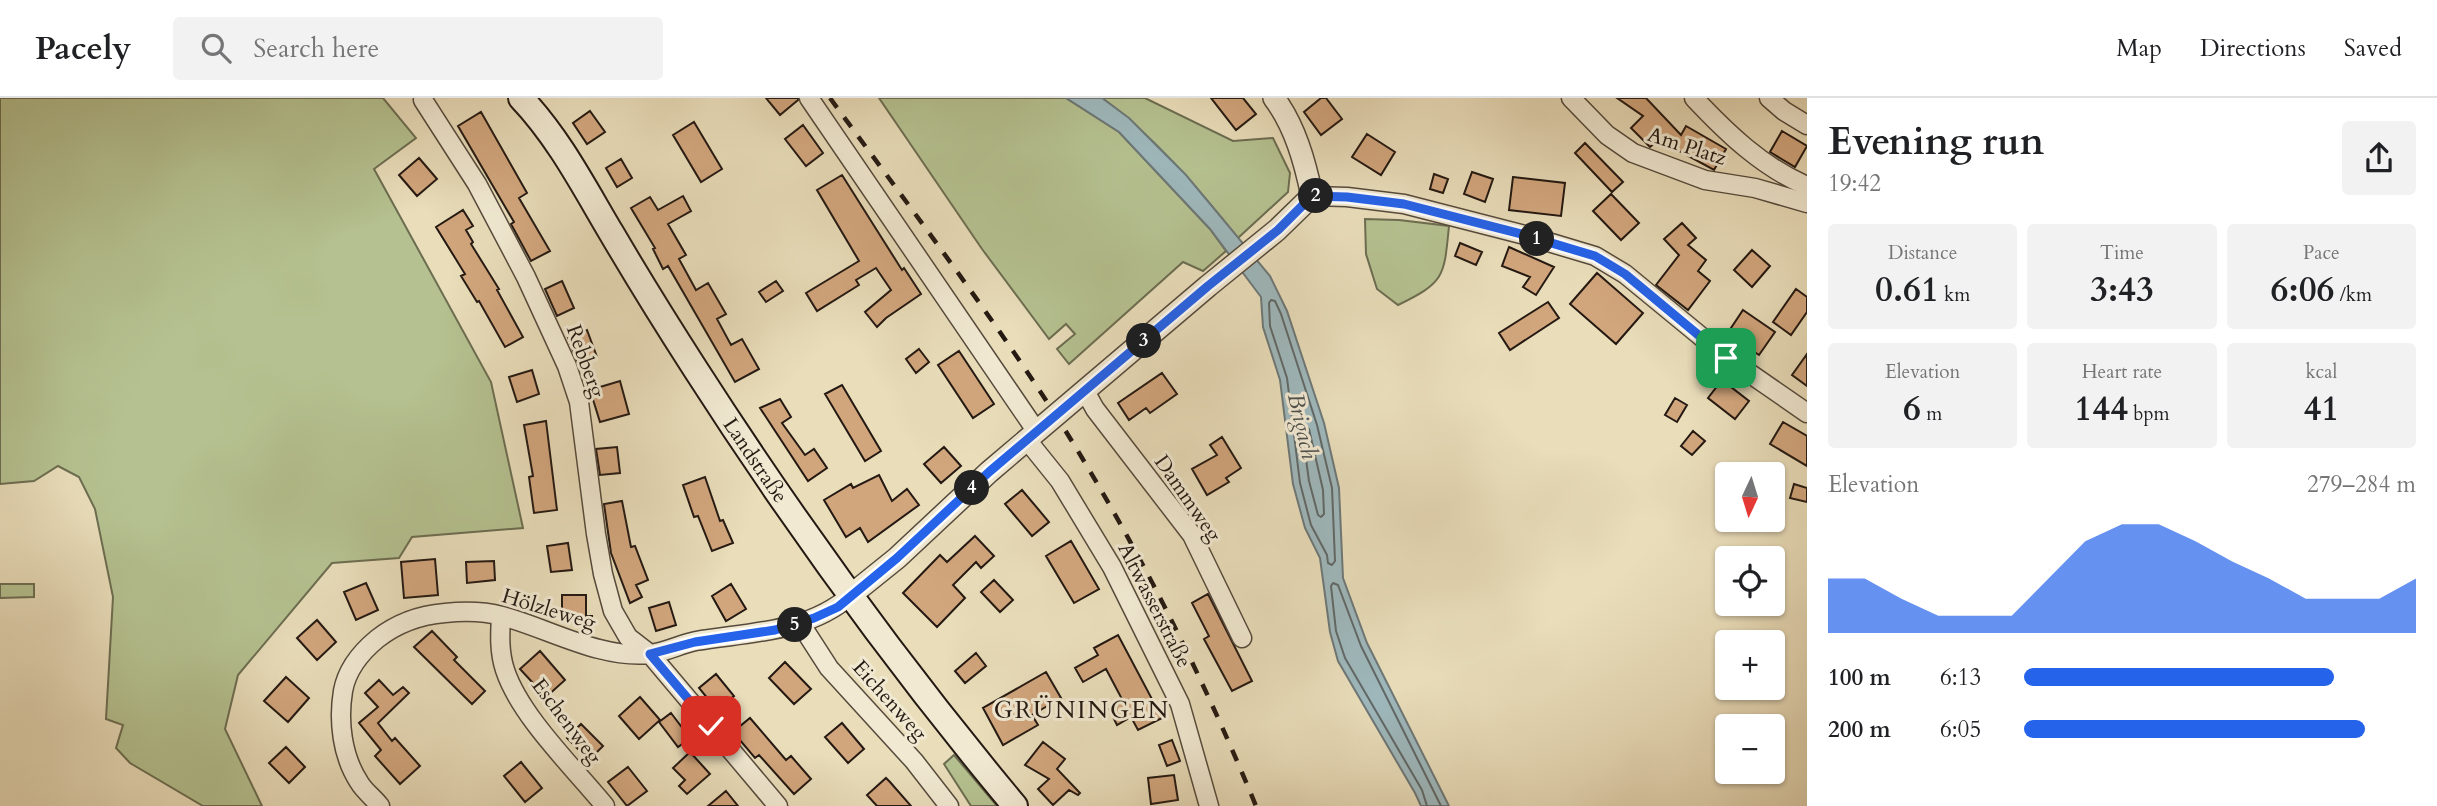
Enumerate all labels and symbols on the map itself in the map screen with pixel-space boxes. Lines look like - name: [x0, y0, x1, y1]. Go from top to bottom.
- street label: Am Platz: [1644, 120, 1731, 173]
- pin: 2: [1298, 178, 1334, 214]
- pin: 1: [1520, 222, 1554, 256]
- street label: Rebberg: [559, 321, 612, 402]
- pin: 3: [1126, 324, 1162, 358]
- pin: [1696, 328, 1756, 388]
- water label: Brigach: [1280, 390, 1325, 462]
- street label: Landstraße: [716, 412, 795, 509]
- street label: Dammweg: [1147, 449, 1228, 548]
- north arrow: [1715, 462, 1785, 532]
- pin: 4: [954, 470, 990, 506]
- street label: Altwasserstraße: [1111, 538, 1198, 673]
- street label: Hölzleweg: [498, 581, 600, 638]
- pin: 5: [778, 608, 812, 642]
- street label: Eichenweg: [846, 654, 934, 747]
- street label: Eschenweg: [525, 672, 609, 770]
- district label: GRÜNINGEN: [994, 694, 1170, 727]
- pin: [681, 696, 741, 756]

